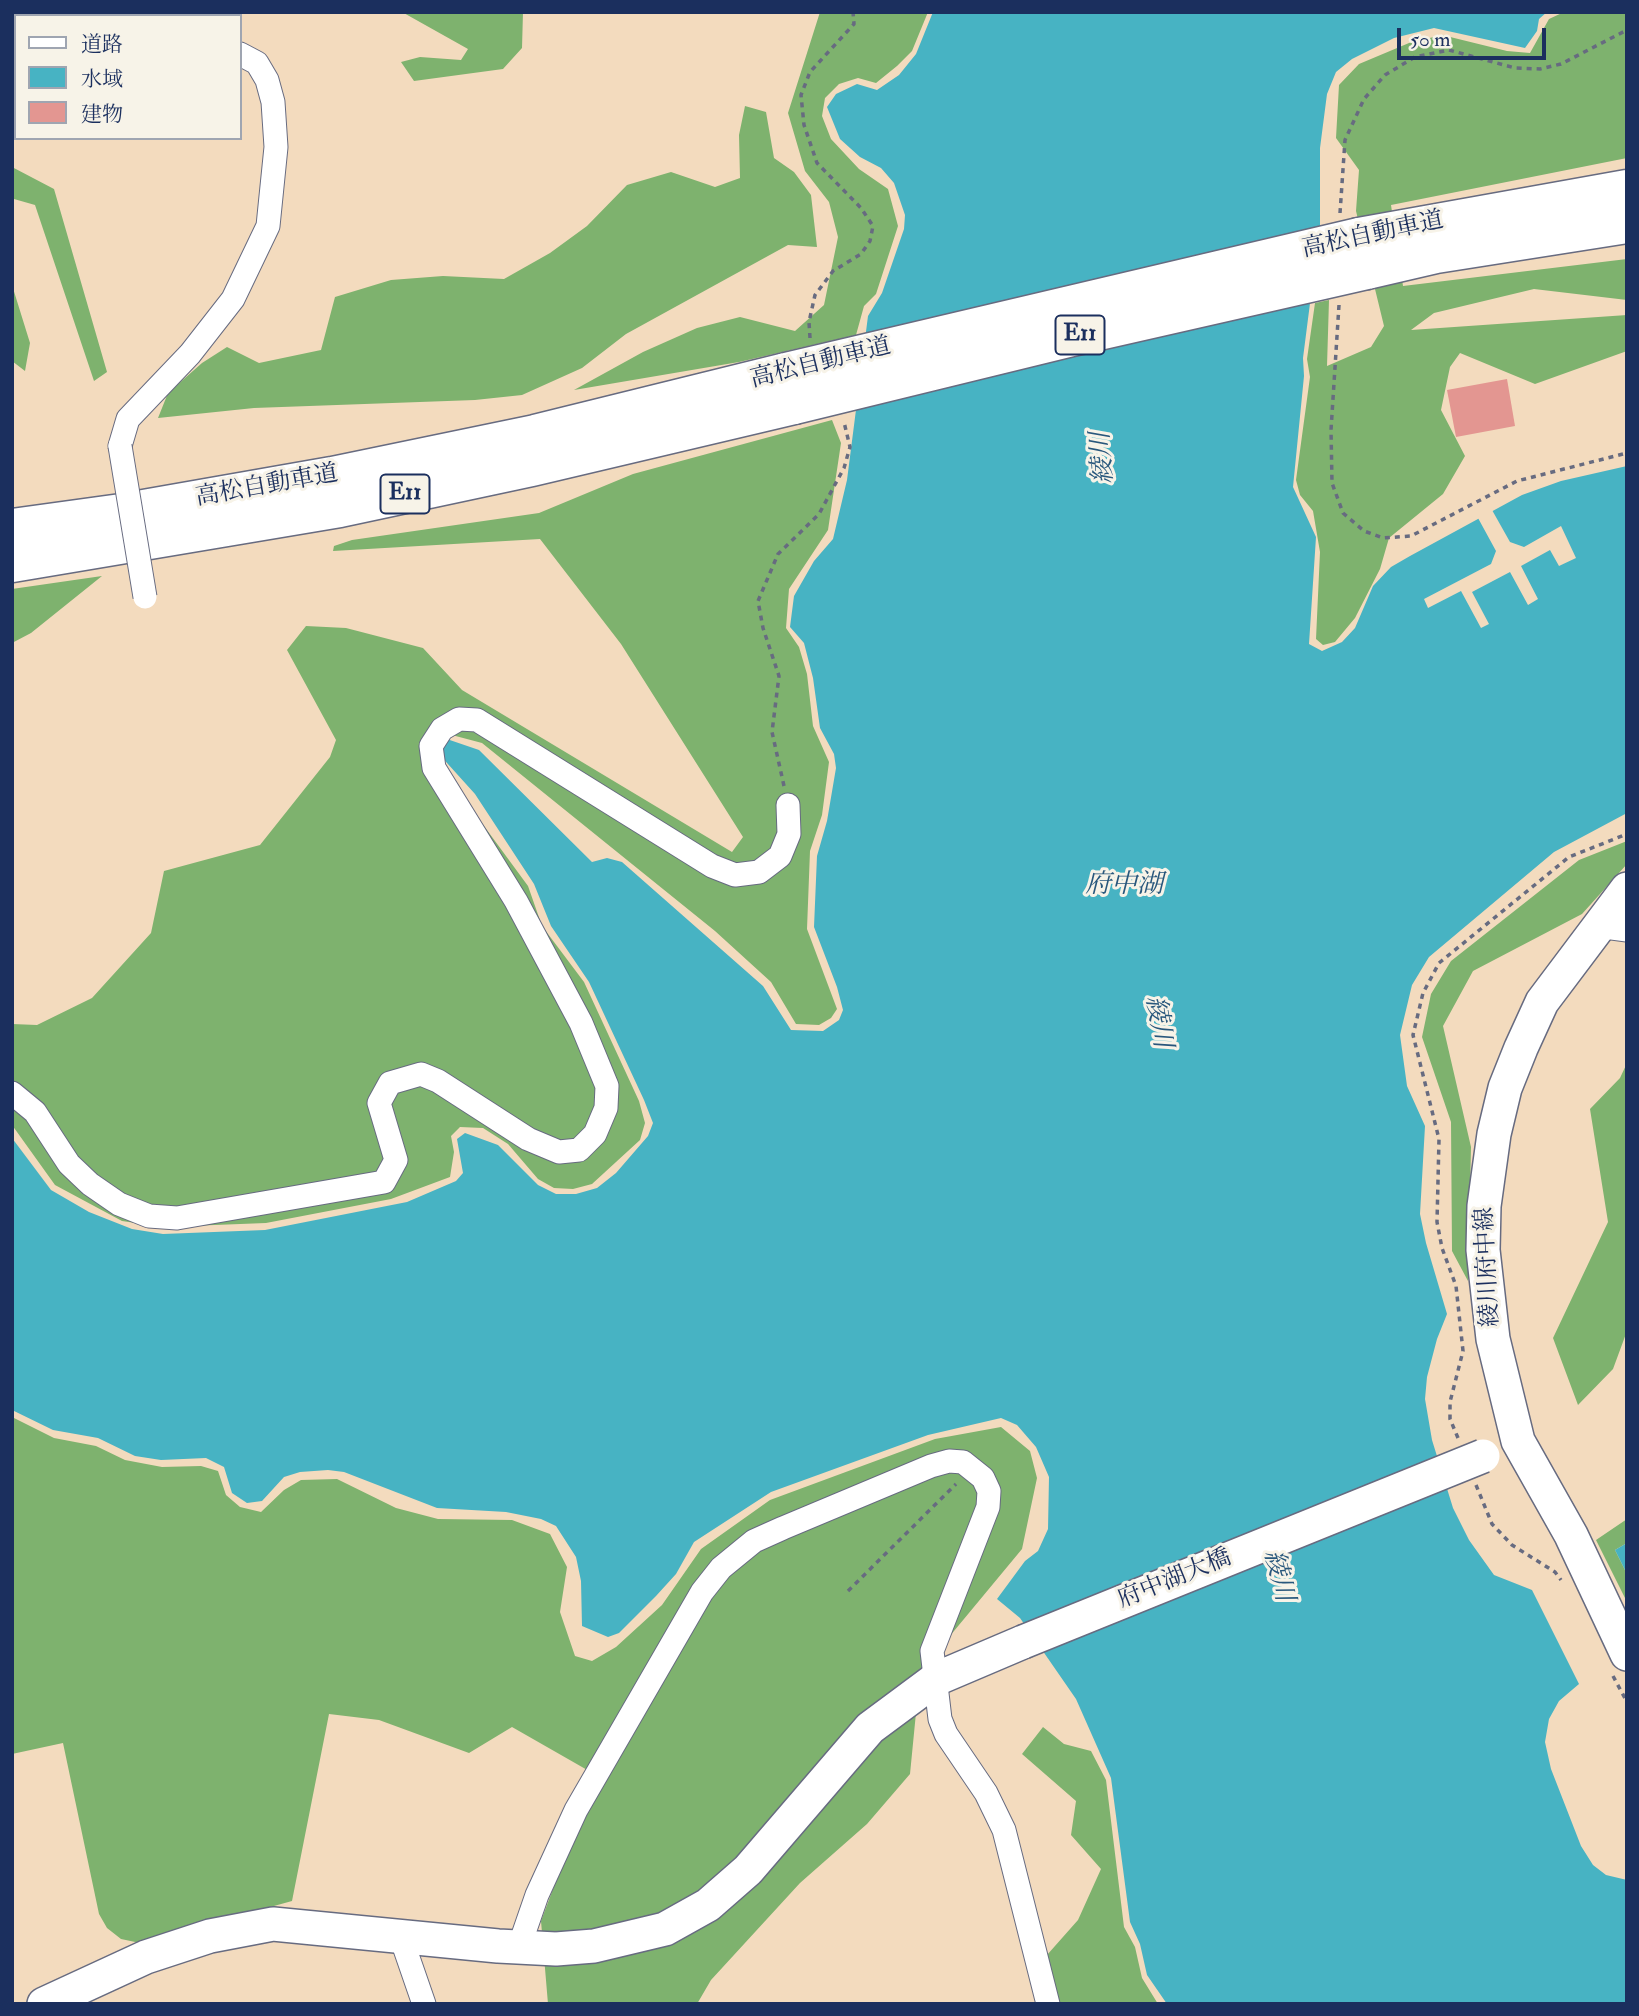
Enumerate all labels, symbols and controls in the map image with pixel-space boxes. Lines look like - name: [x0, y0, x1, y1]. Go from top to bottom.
- legend: [14, 14, 242, 140]
- scale bar: [1401, 14, 1550, 58]
- text: 50 m: [1410, 26, 1451, 53]
- text: 道路: [81, 31, 123, 58]
- text: 水域: [81, 66, 123, 93]
- text: 建物: [81, 101, 123, 128]
- street label: 高松自動車道: [1300, 207, 1446, 265]
- road number: E11: [1056, 316, 1104, 354]
- street label: 高松自動車道: [748, 333, 894, 395]
- water label: 綾川: [1087, 431, 1121, 485]
- street label: 高松自動車道: [194, 460, 340, 514]
- road number: E11: [380, 474, 430, 514]
- water label: 府中湖: [1085, 870, 1163, 902]
- water label: 綾川: [1137, 994, 1177, 1050]
- street label: 綾川府中線: [1471, 1206, 1507, 1328]
- street label: 府中湖大橋: [1114, 1544, 1236, 1616]
- water label: 綾川: [1255, 1547, 1299, 1605]

